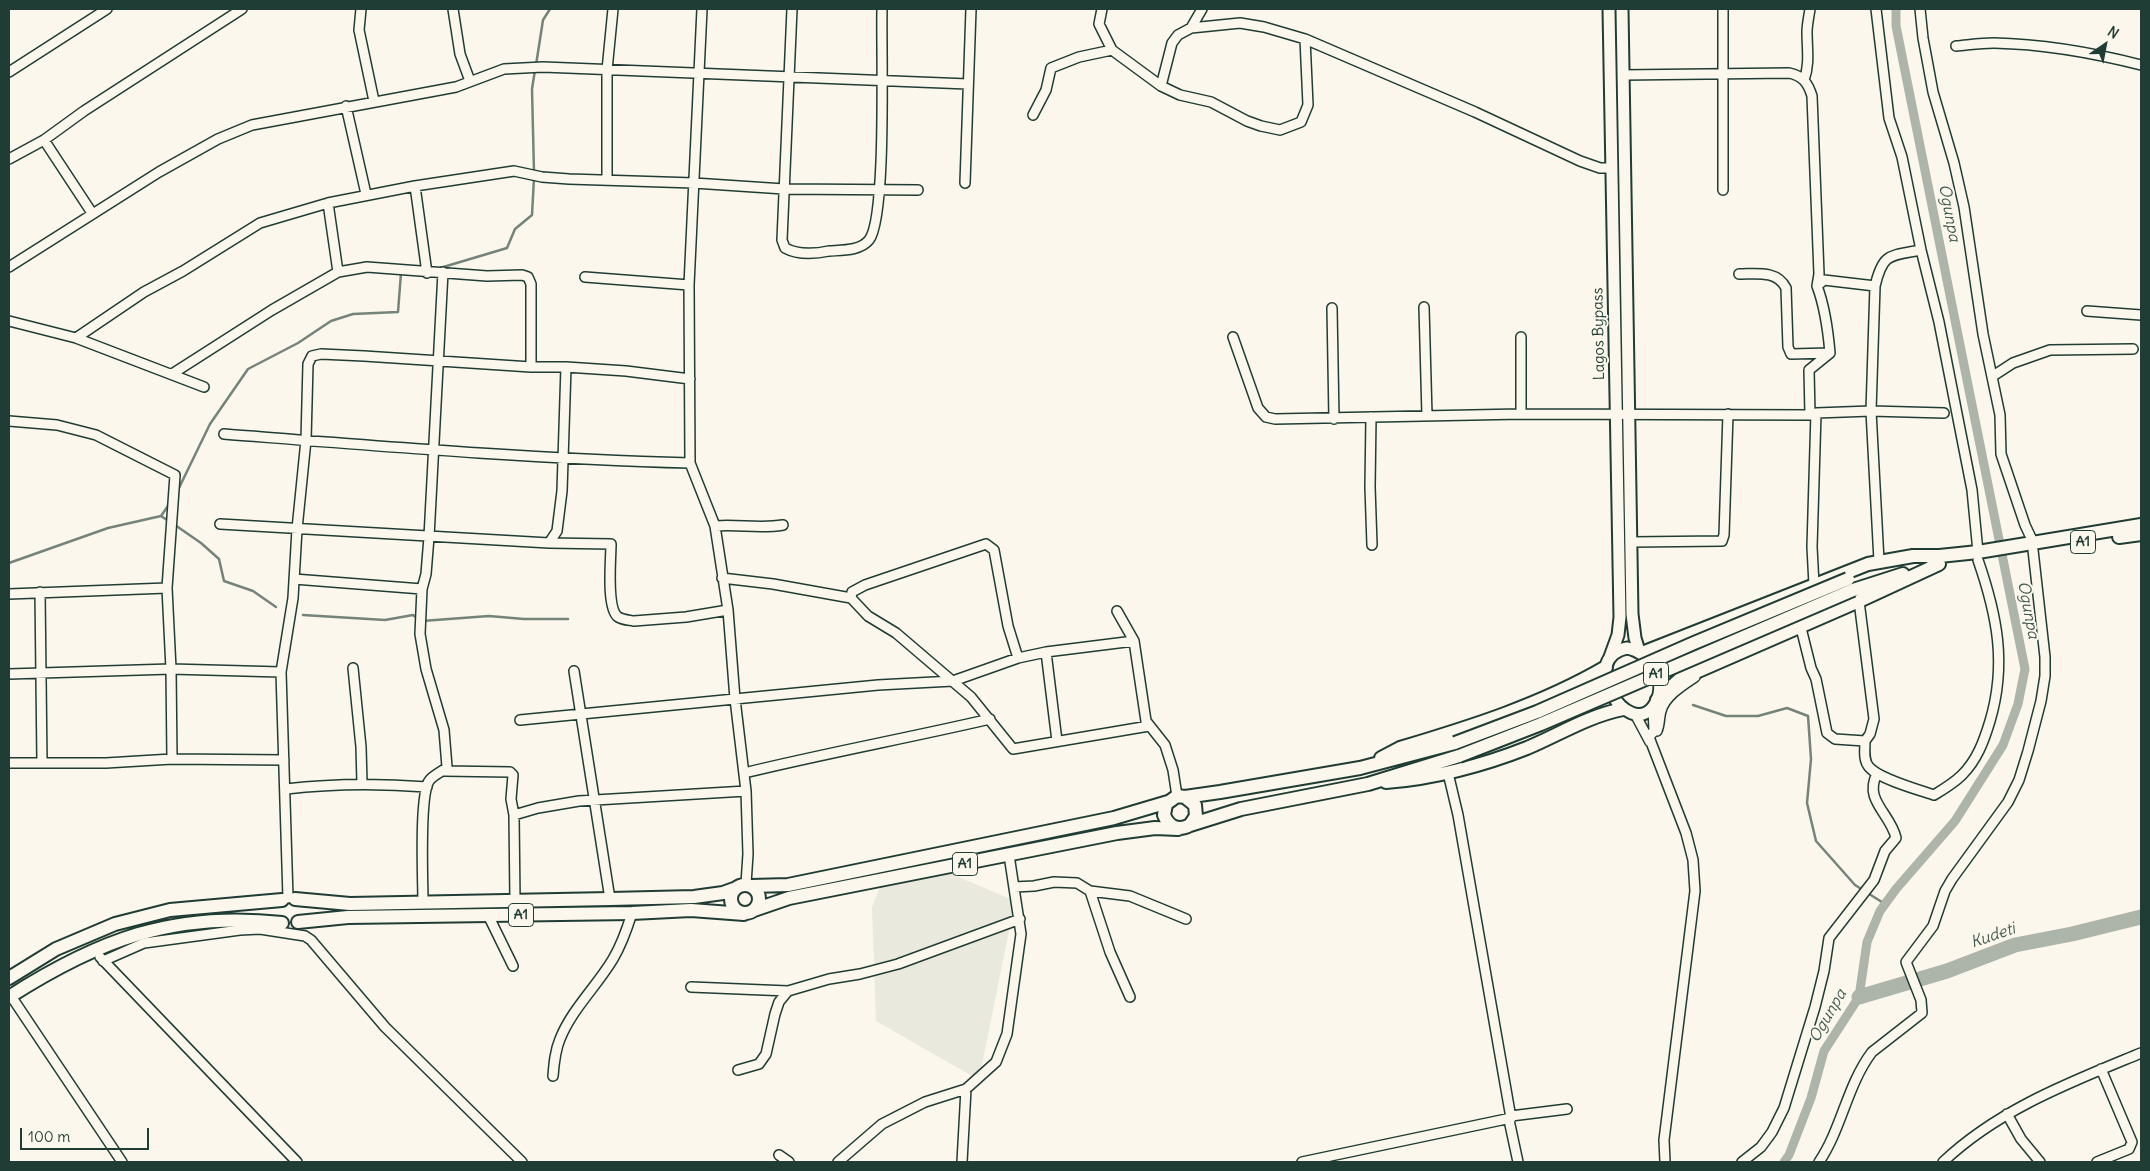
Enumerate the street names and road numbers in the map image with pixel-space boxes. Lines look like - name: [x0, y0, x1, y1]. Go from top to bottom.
- street label: Lagos Bypass: [1589, 287, 1609, 381]
- road number: A1: [2070, 530, 2096, 554]
- road number: A1: [1644, 662, 1668, 686]
- road number: A1: [952, 852, 978, 876]
- road number: A1: [508, 904, 534, 926]

